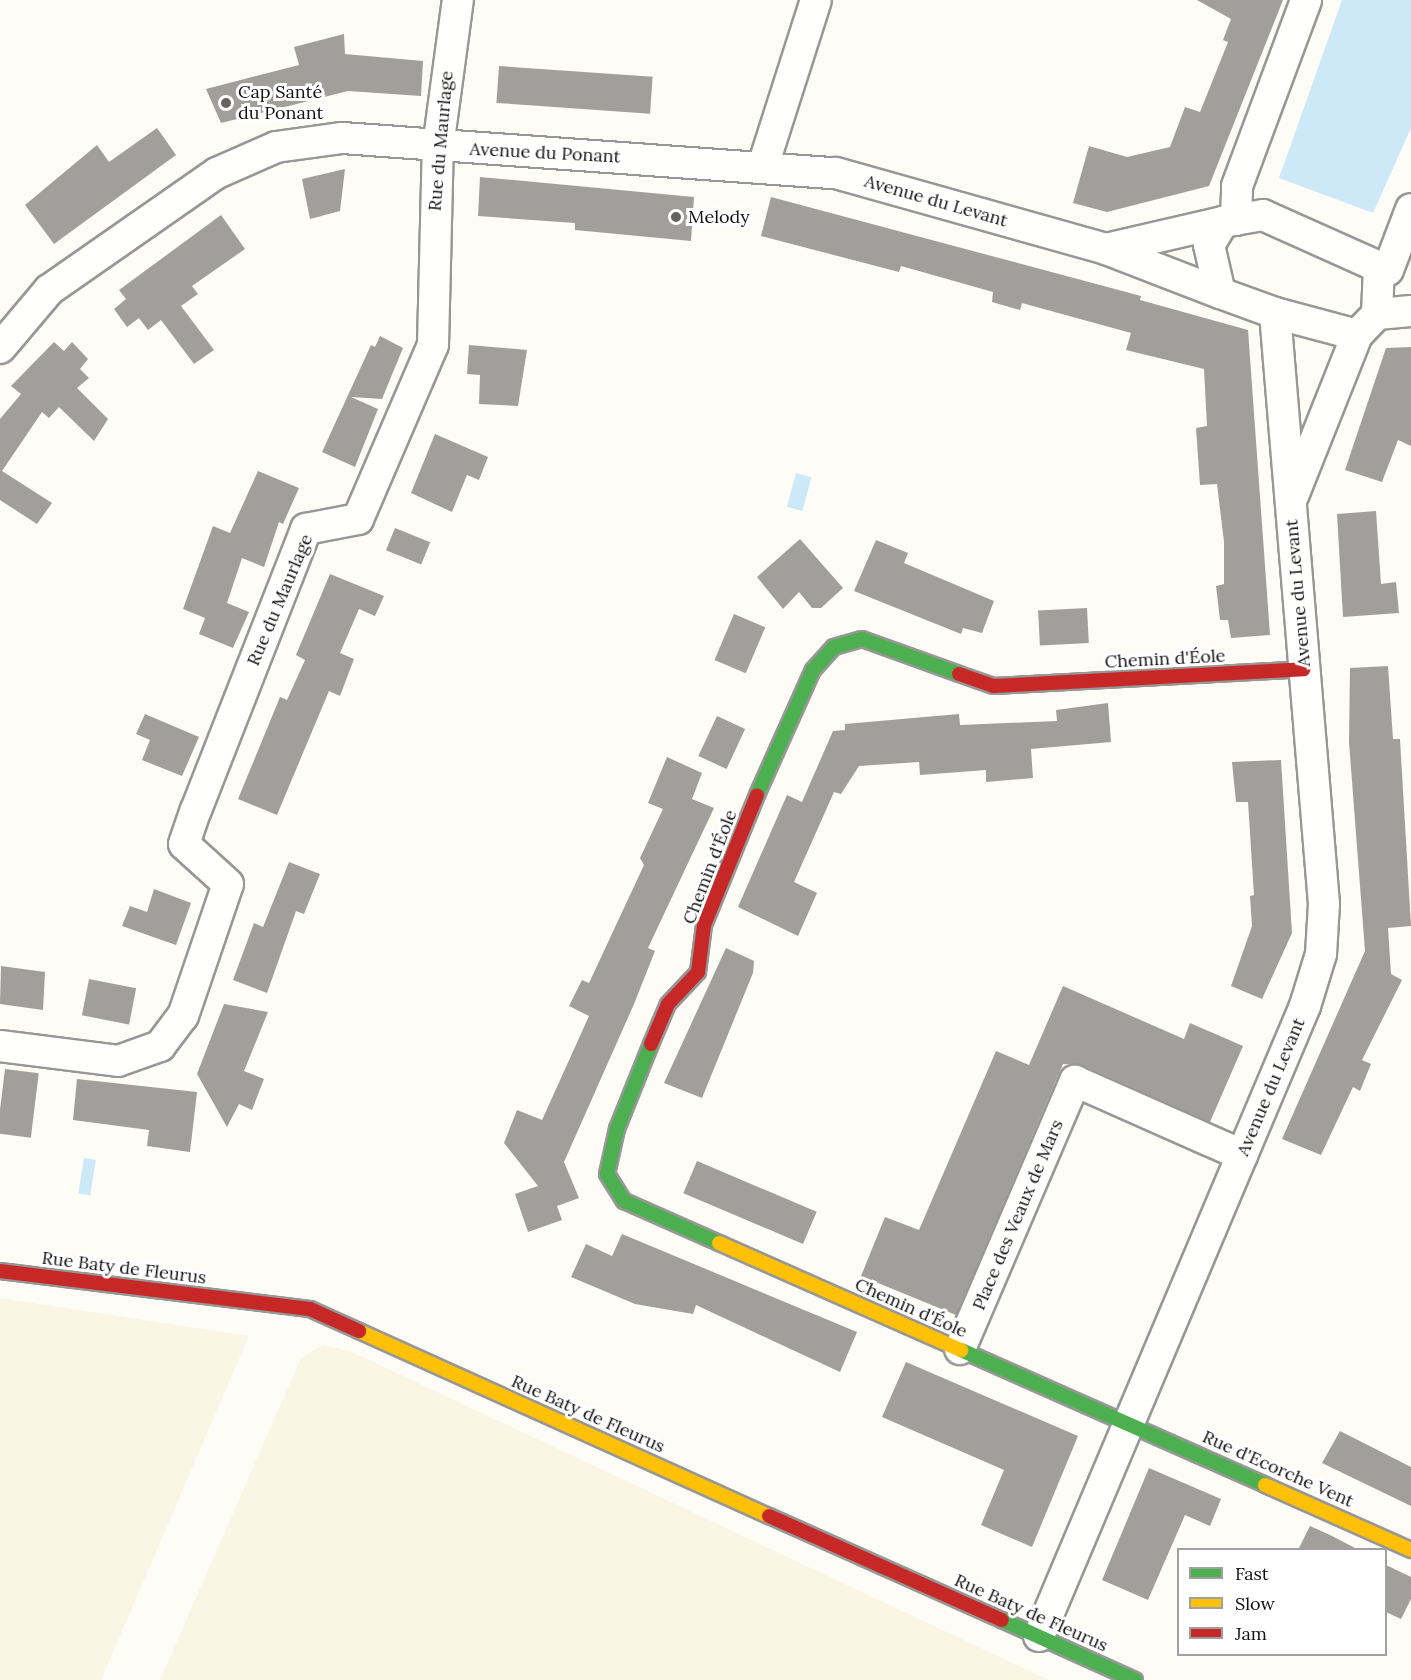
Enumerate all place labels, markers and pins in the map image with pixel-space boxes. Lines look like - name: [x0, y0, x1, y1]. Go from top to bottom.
- place label: Cap Santé du Ponant: [238, 82, 323, 124]
- marker: Cap Santé du Ponant: [219, 96, 233, 110]
- place label: Melody: [688, 206, 750, 228]
- marker: Melody: [669, 210, 683, 224]

